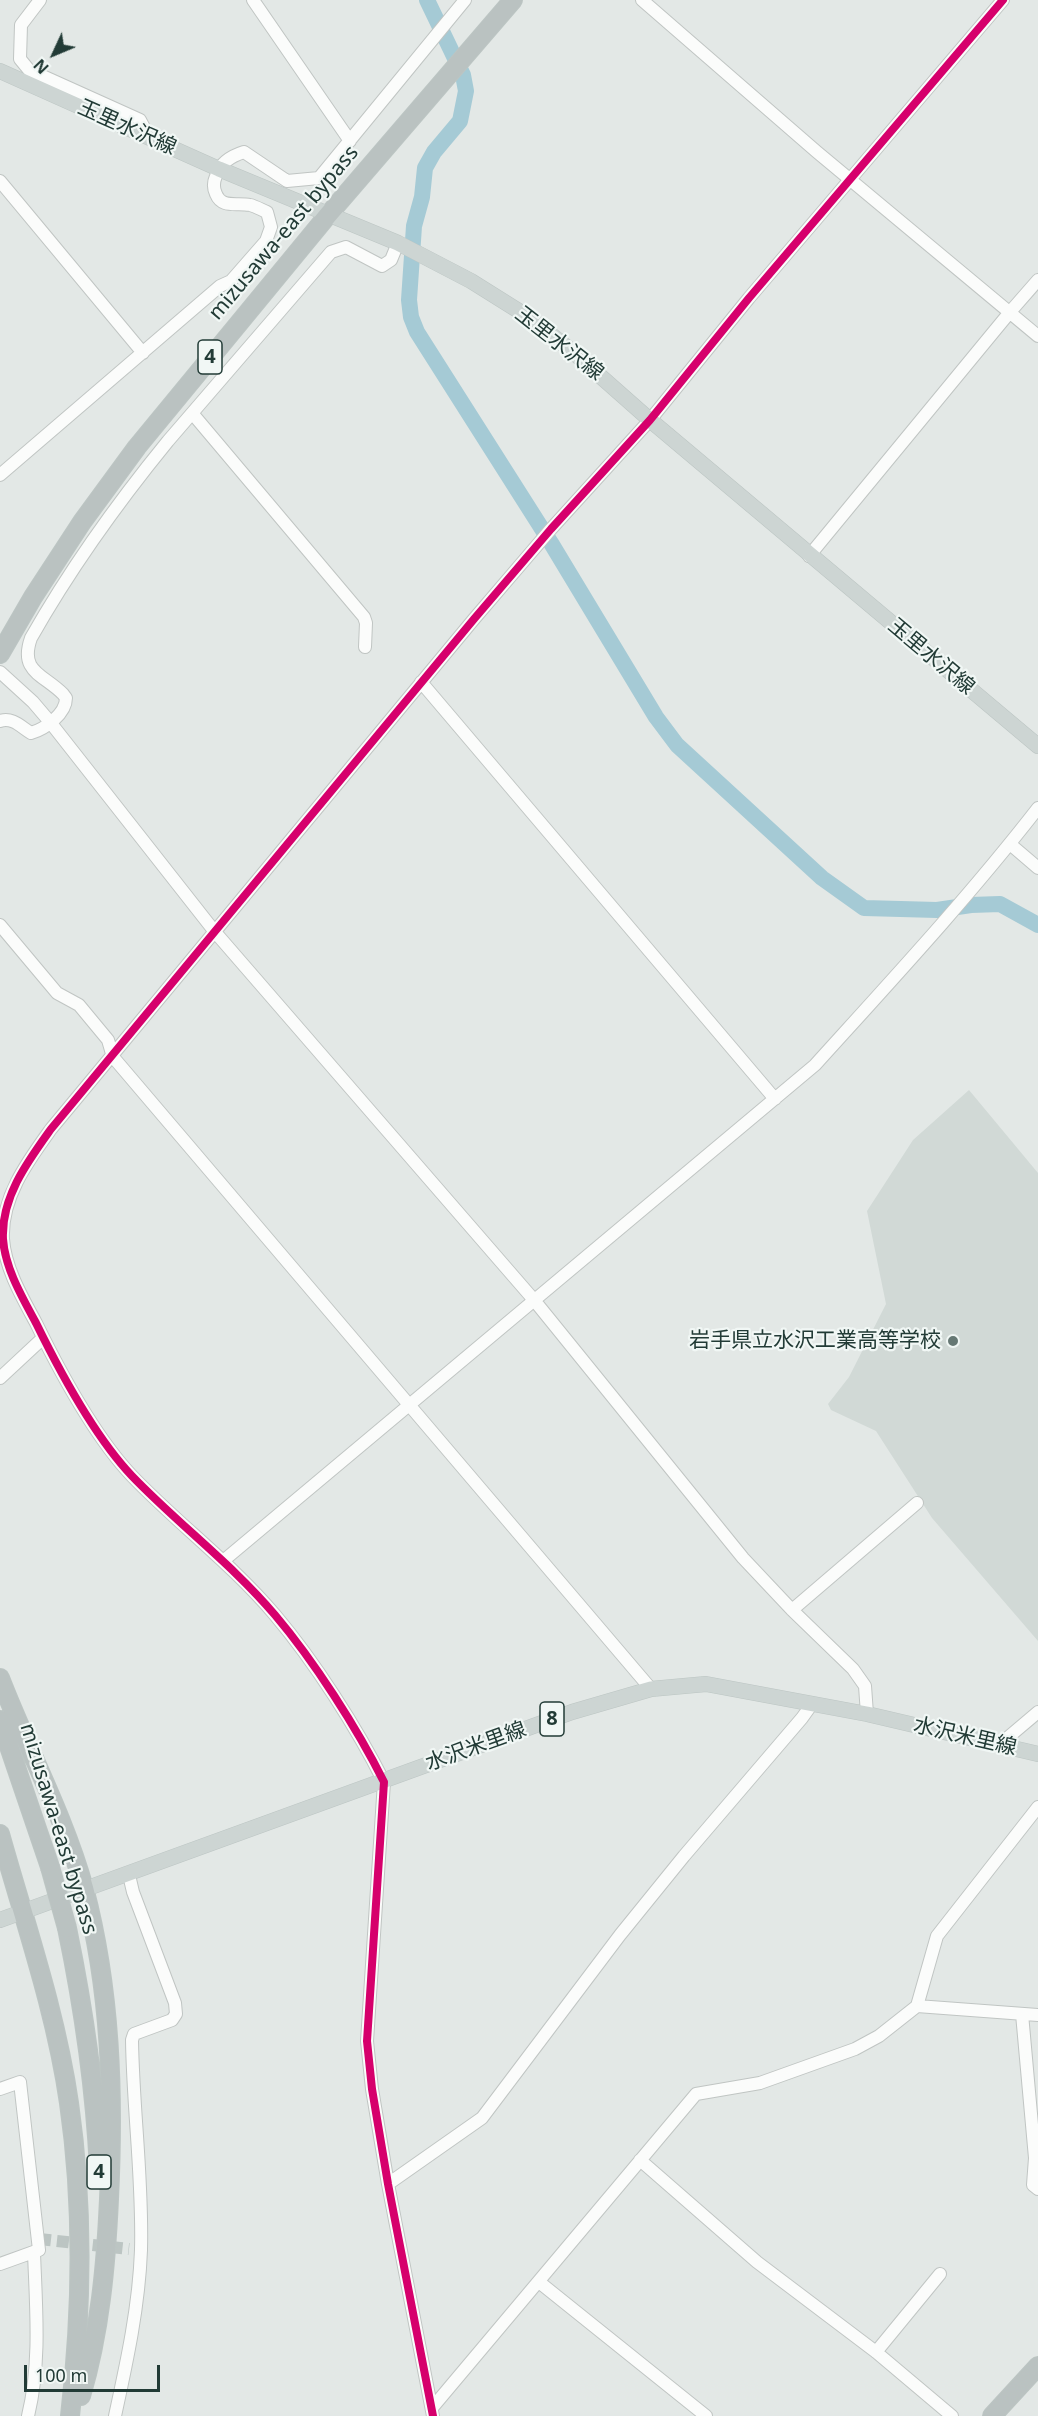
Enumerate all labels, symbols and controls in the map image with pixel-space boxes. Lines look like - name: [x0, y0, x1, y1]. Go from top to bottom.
- north arrow: [24, 24, 84, 84]
- text: N: [29, 54, 53, 79]
- street label: 玉里水沢線: [74, 95, 180, 161]
- street label: mizusawa-east bypass: [204, 141, 364, 325]
- street label: 玉里水沢線: [510, 302, 608, 386]
- road number: 4: [198, 340, 222, 374]
- street label: 玉里水沢線: [883, 614, 979, 700]
- place label: 岩手県立水沢工業高等学校: [689, 1328, 941, 1354]
- marker: 岩手県立水沢工業高等学校: [946, 1334, 960, 1348]
- road number: 8: [540, 1702, 564, 1736]
- street label: 水沢米里線: [911, 1713, 1019, 1761]
- street label: 水沢米里線: [422, 1717, 530, 1777]
- street label: mizusawa-east bypass: [14, 1720, 102, 1938]
- road number: 4: [87, 2155, 111, 2189]
- scale bar: [27, 2353, 164, 2391]
- text: 100 m: [35, 2363, 87, 2387]

